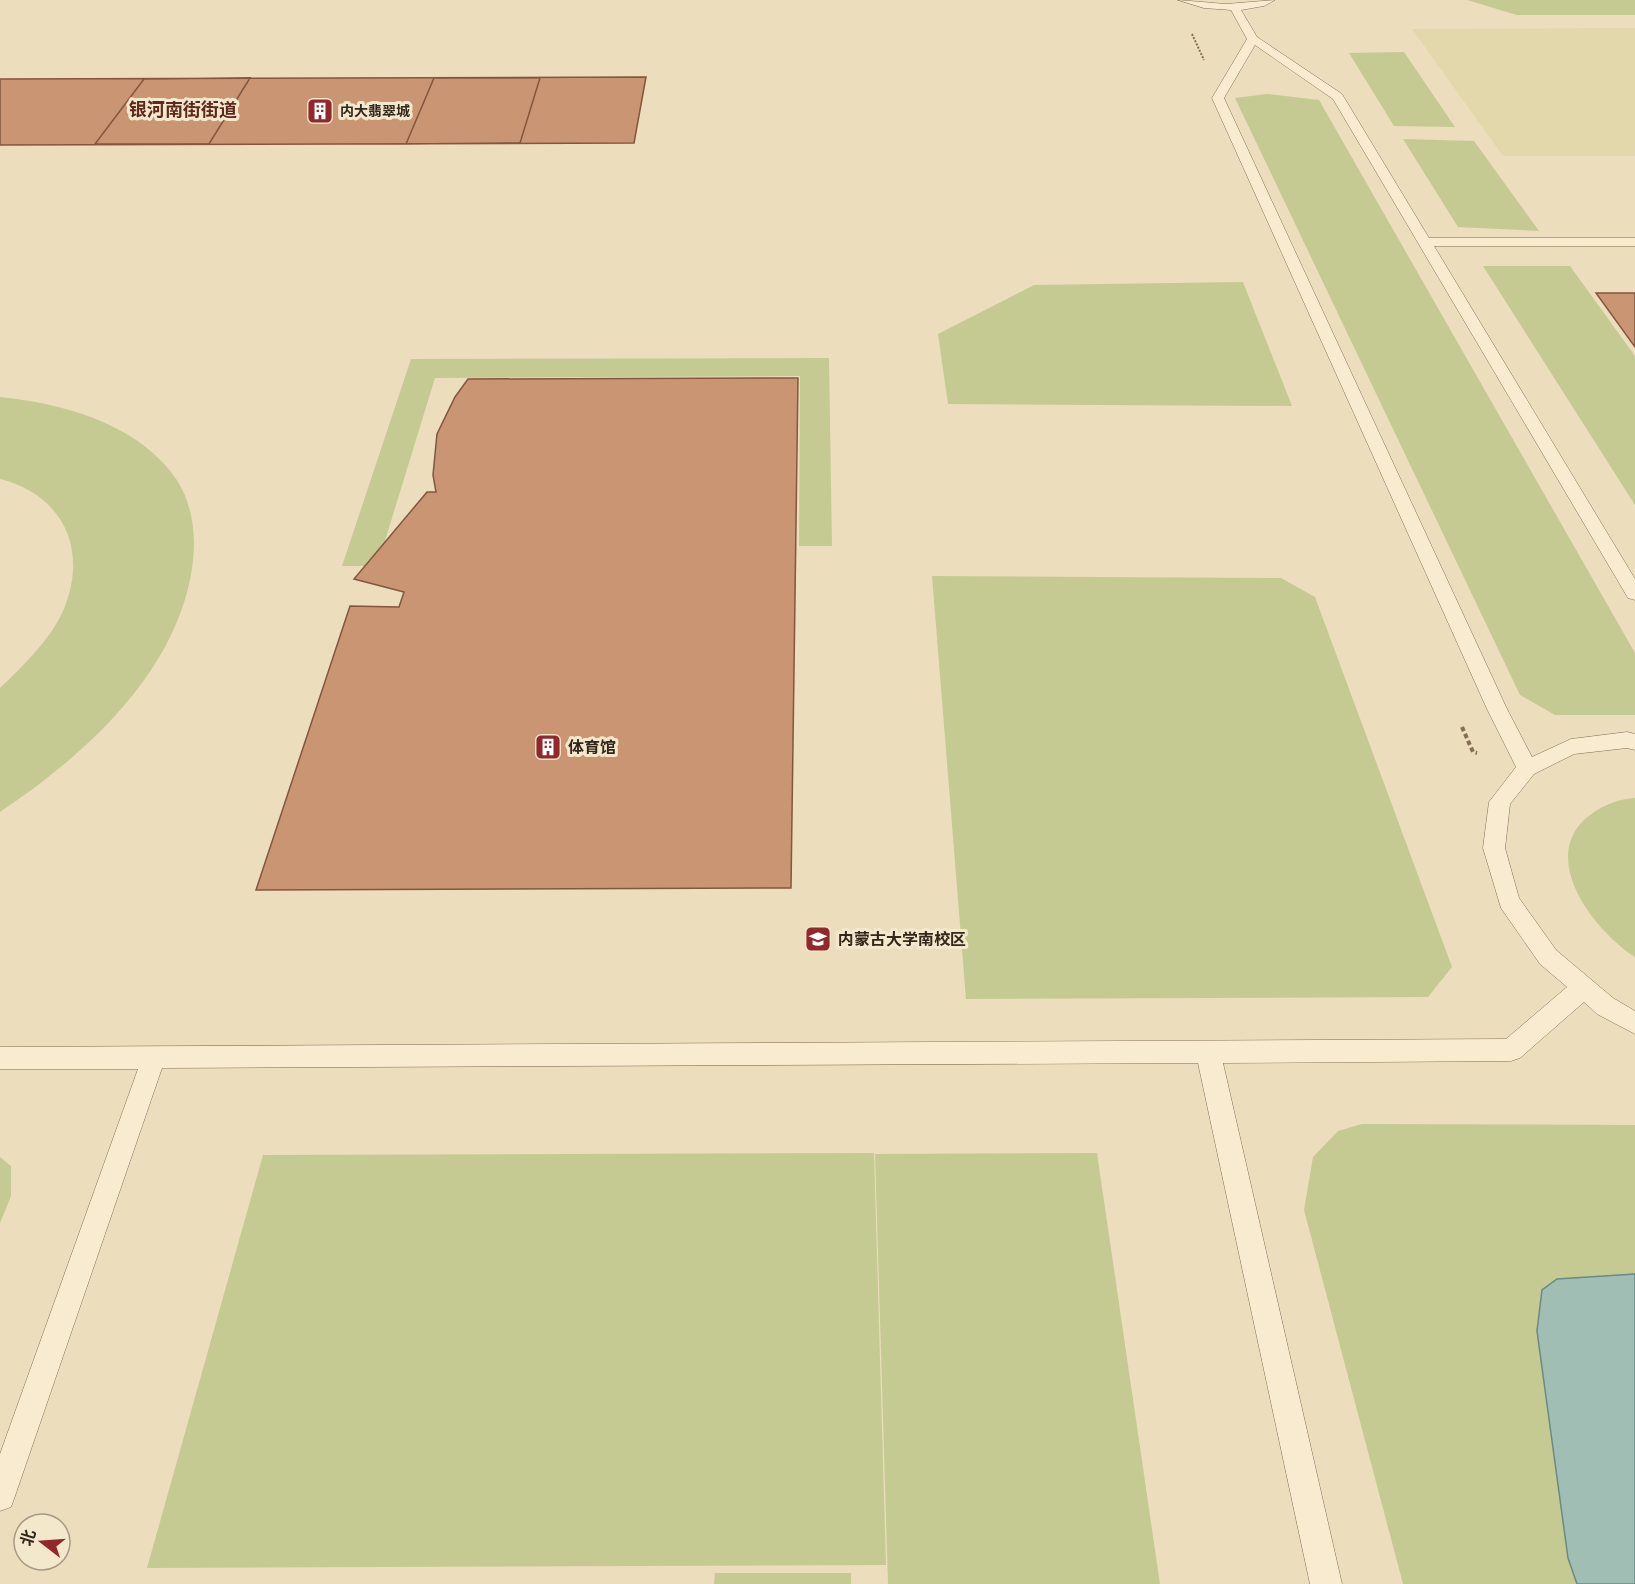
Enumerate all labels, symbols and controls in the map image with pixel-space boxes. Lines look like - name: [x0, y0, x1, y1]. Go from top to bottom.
- building icon: 内大翡翠城: [305, 96, 335, 126]
- district label: 银河南街街道: [129, 99, 237, 121]
- place label: 内大翡翠城: [340, 102, 410, 120]
- building icon: 体育馆: [533, 732, 563, 762]
- place label: 体育馆: [568, 737, 616, 757]
- school or university icon: 内蒙古大学南校区: [803, 924, 833, 954]
- place label: 内蒙古大学南校区: [838, 929, 966, 949]
- north arrow: [12, 1512, 72, 1572]
- text: 北: [16, 1527, 40, 1548]

